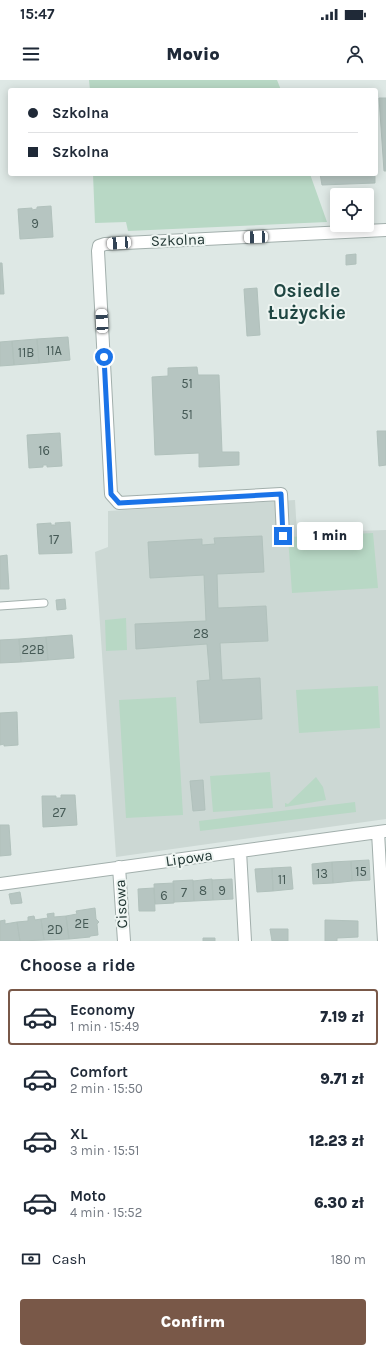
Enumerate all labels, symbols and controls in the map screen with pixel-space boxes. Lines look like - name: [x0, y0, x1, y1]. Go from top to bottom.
- text: 15:47: [20, 5, 55, 23]
- icon: menu: [20, 43, 42, 65]
- text: Movio: [166, 43, 220, 65]
- icon: person: [344, 43, 366, 65]
- text: Szkolna: [52, 104, 109, 122]
- text: Szkolna: [52, 143, 109, 161]
- map controls: [330, 188, 374, 232]
- button: locate: [330, 188, 374, 232]
- house number: 9: [31, 216, 39, 231]
- street label: Szkolna: [151, 230, 205, 250]
- car: [244, 231, 268, 243]
- car: [107, 236, 131, 250]
- district label: Osiedle Łużyckie: [268, 280, 346, 324]
- car: [95, 309, 109, 333]
- house number: 11A: [46, 343, 63, 358]
- house number: 11B: [18, 345, 34, 360]
- route start: [95, 348, 113, 366]
- house number: 51: [181, 376, 193, 391]
- house number: 51: [181, 407, 193, 422]
- house number: 16: [38, 443, 50, 458]
- callout: 1 min: [297, 522, 363, 550]
- route end: [274, 527, 292, 545]
- text: 1 min: [313, 528, 347, 543]
- house number: 17: [49, 532, 59, 547]
- house number: 28: [193, 626, 209, 641]
- house number: 22B: [21, 642, 45, 657]
- house number: 27: [52, 805, 66, 820]
- street label: Lipowa: [164, 846, 214, 870]
- house number: 15: [355, 864, 367, 879]
- house number: 13: [316, 866, 328, 881]
- house number: 11: [278, 872, 286, 887]
- street label: Cisowa: [111, 879, 131, 929]
- house number: 8: [199, 883, 207, 898]
- house number: 9: [218, 883, 226, 898]
- house number: 7: [181, 885, 187, 900]
- house number: 6: [160, 888, 168, 903]
- house number: 2E: [75, 916, 89, 931]
- house number: 2D: [47, 922, 63, 937]
- text: Choose a ride: [20, 954, 135, 976]
- icon: car: [22, 999, 58, 1035]
- text: Economy: [70, 1001, 135, 1019]
- text: 7.19 zł: [320, 1008, 364, 1026]
- text: 1 min · 15:49: [70, 1019, 139, 1034]
- icon: car: [22, 1061, 58, 1097]
- text: Comfort: [70, 1063, 128, 1081]
- text: 9.71 zł: [320, 1070, 364, 1088]
- text: 2 min · 15:50: [70, 1081, 143, 1096]
- icon: car: [22, 1123, 58, 1159]
- text: XL: [70, 1125, 88, 1143]
- text: 12.23 zł: [309, 1132, 364, 1150]
- text: 3 min · 15:51: [70, 1143, 139, 1158]
- icon: car: [22, 1185, 58, 1221]
- text: Moto: [70, 1187, 106, 1205]
- text: 6.30 zł: [314, 1194, 364, 1212]
- text: 4 min · 15:52: [70, 1205, 142, 1220]
- icon: cash: [20, 1248, 42, 1270]
- text: Cash: [52, 1250, 86, 1268]
- text: 180 m: [331, 1252, 366, 1267]
- button: Confirm: [20, 1299, 366, 1345]

